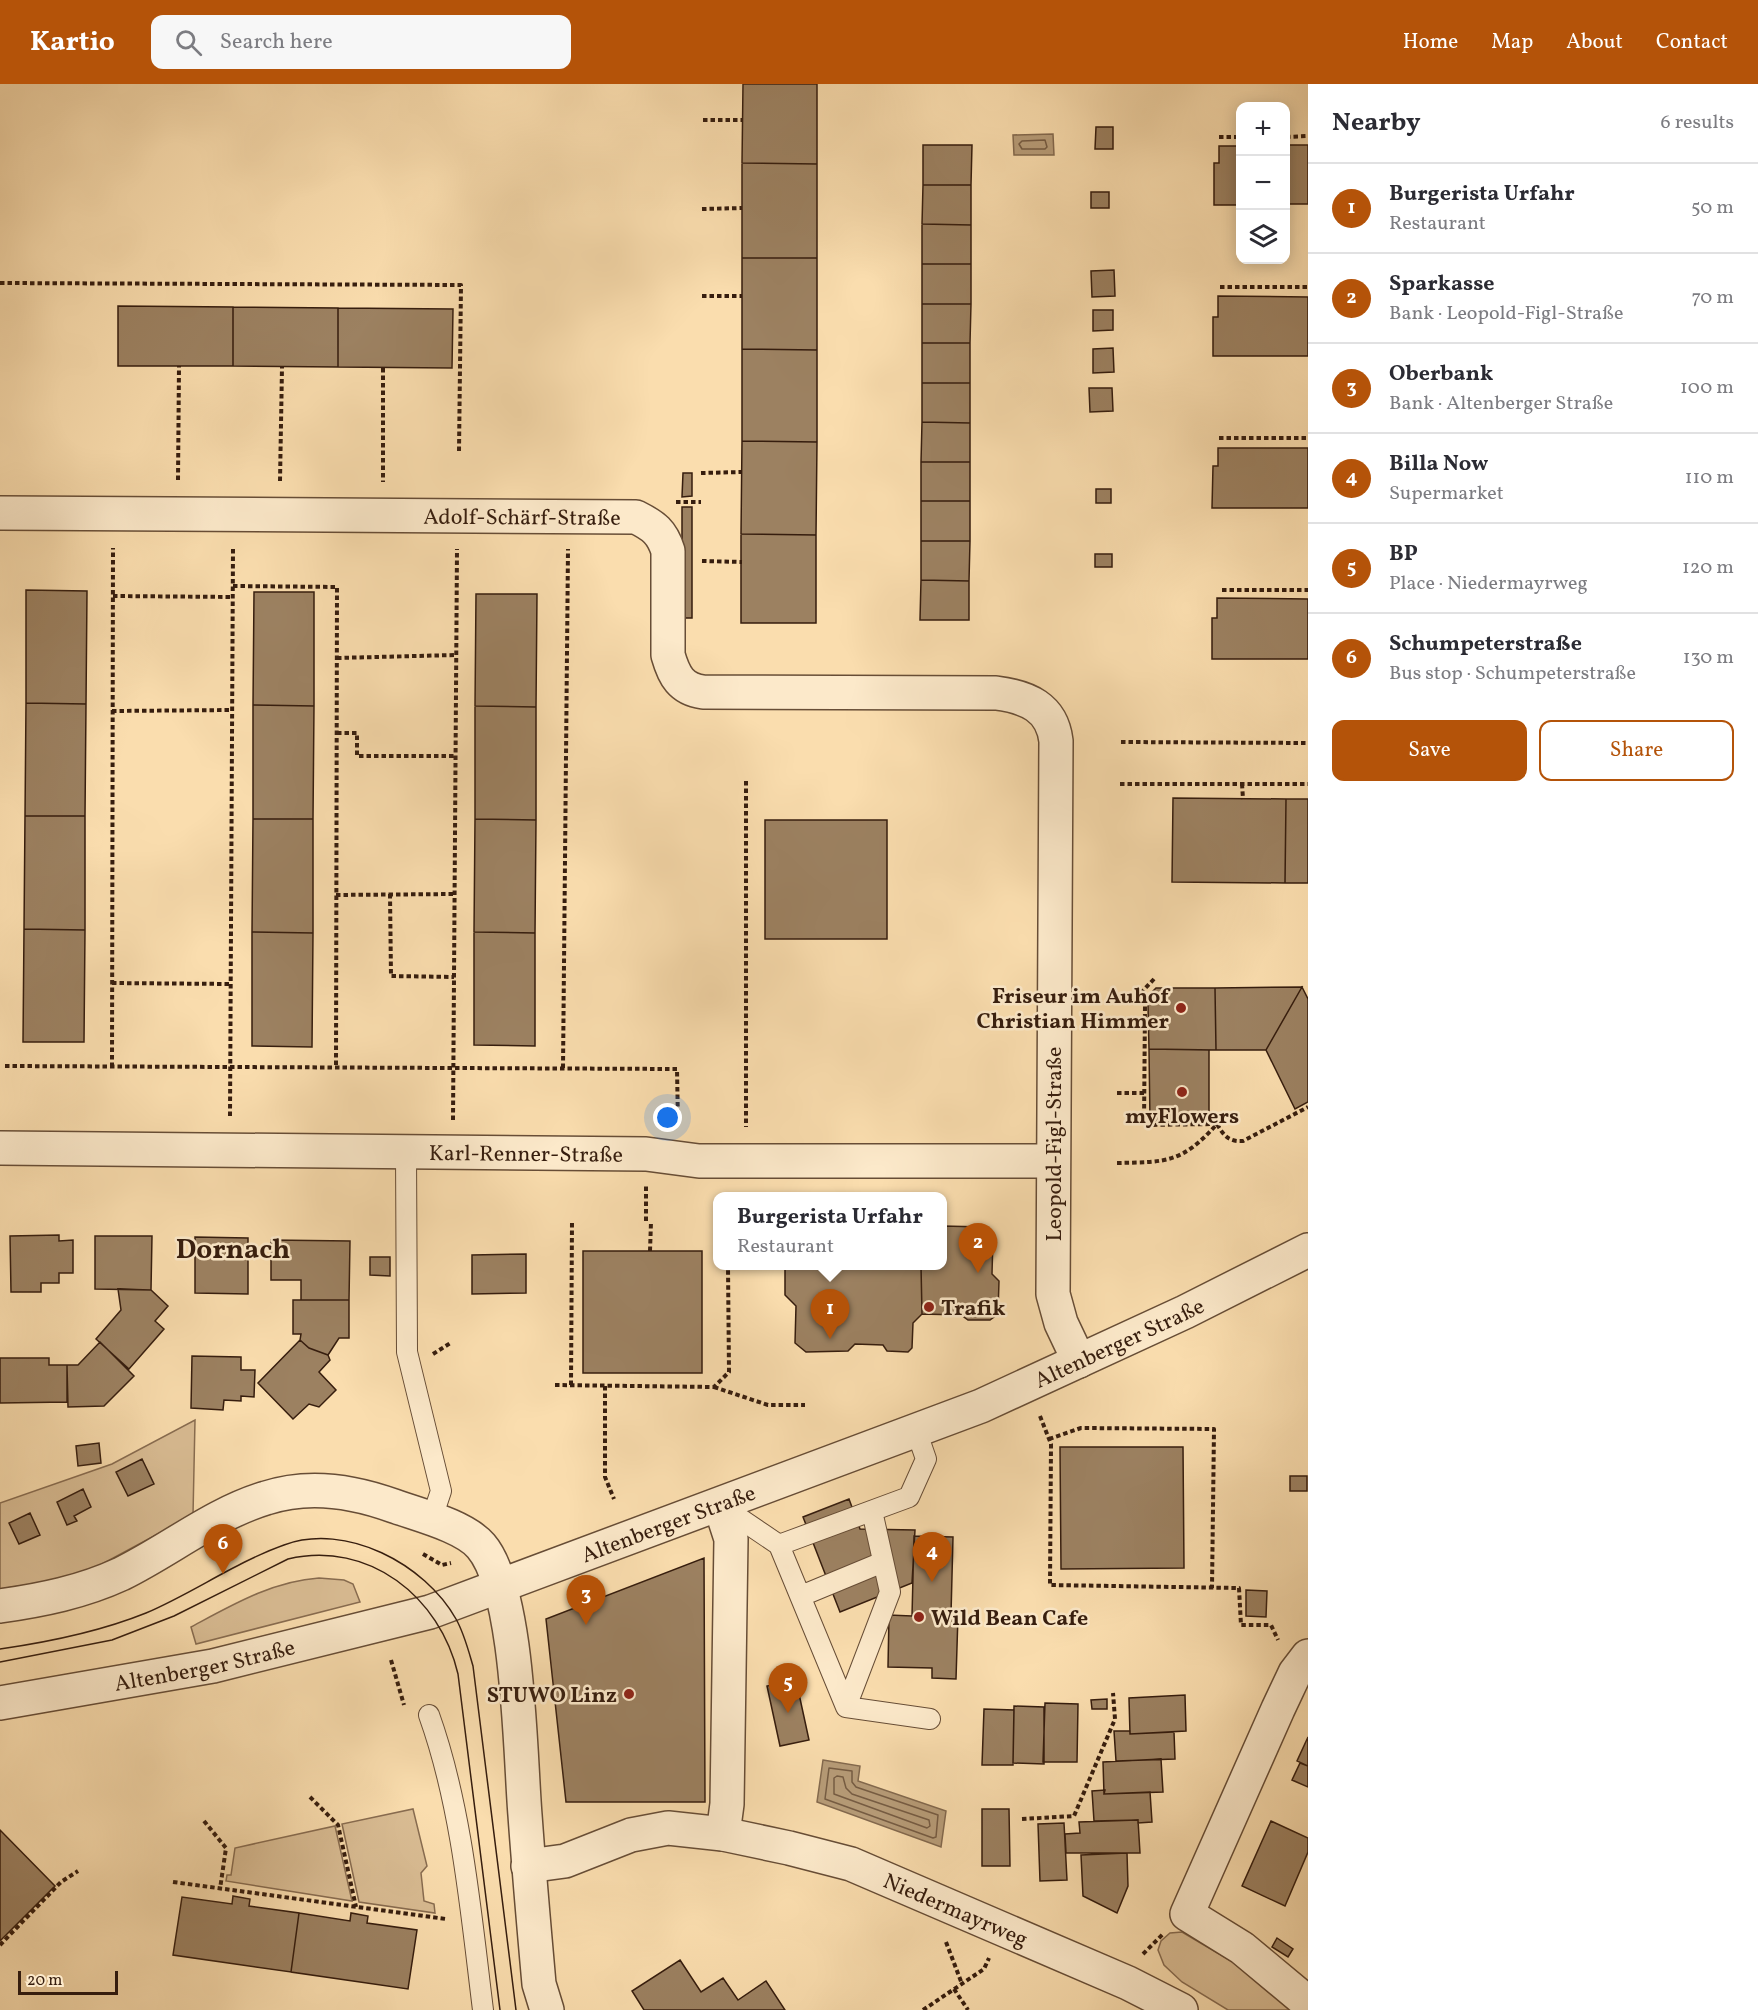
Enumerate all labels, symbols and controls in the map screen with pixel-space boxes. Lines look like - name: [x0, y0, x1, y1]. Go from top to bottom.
- search box: [151, 15, 571, 69]
- text: Kartio: [30, 23, 115, 62]
- icon: search: [172, 26, 205, 59]
- text: Search here: [220, 27, 333, 58]
- text: Home: [1403, 28, 1458, 57]
- text: Map: [1491, 28, 1533, 57]
- text: About: [1566, 28, 1623, 57]
- text: Contact: [1656, 28, 1728, 57]
- map controls: [1236, 102, 1290, 264]
- button: +: [1236, 102, 1290, 156]
- text: Nearby: [1332, 105, 1421, 141]
- text: 6 results: [1661, 109, 1734, 137]
- button: −: [1236, 156, 1290, 210]
- text: Burgerista Urfahr: [1389, 179, 1575, 210]
- text: 1: [1347, 194, 1356, 222]
- text: 50 m: [1691, 194, 1734, 222]
- button: layers: [1236, 210, 1290, 264]
- text: Restaurant: [1389, 210, 1486, 238]
- text: Sparkasse: [1389, 269, 1495, 300]
- text: 2: [1346, 284, 1357, 312]
- text: 70 m: [1691, 284, 1734, 312]
- text: Bank · Leopold-Figl-Straße: [1389, 300, 1624, 328]
- text: Oberbank: [1389, 359, 1493, 390]
- text: 3: [1346, 374, 1357, 402]
- text: 100 m: [1680, 374, 1734, 402]
- text: Bank · Altenberger Straße: [1389, 390, 1613, 418]
- text: Billa Now: [1389, 449, 1488, 480]
- text: 4: [1345, 464, 1358, 492]
- text: 110 m: [1685, 464, 1734, 492]
- text: Supermarket: [1389, 480, 1504, 508]
- street label: Adolf-Schärf-Straße: [423, 503, 621, 535]
- text: BP: [1389, 539, 1418, 570]
- text: 5: [1347, 554, 1356, 582]
- text: 120 m: [1682, 554, 1734, 582]
- text: Place · Niedermayrweg: [1389, 570, 1588, 598]
- text: Schumpeterstraße: [1389, 629, 1582, 660]
- text: 6: [1346, 644, 1357, 672]
- text: 130 m: [1683, 644, 1734, 672]
- text: Bus stop · Schumpeterstraße: [1389, 660, 1636, 688]
- button: Save: [1332, 720, 1527, 781]
- button: Share: [1539, 720, 1734, 781]
- place label: Friseur im Auhof Christian Himmer: [977, 982, 1171, 1038]
- marker: Friseur im Auhof Christian Himmer: [1174, 1001, 1188, 1015]
- street label: Leopold-Figl-Straße: [1040, 1046, 1071, 1242]
- marker: myFlowers: [1175, 1085, 1189, 1099]
- place label: myFlowers: [1125, 1102, 1239, 1133]
- your location: [653, 1103, 682, 1132]
- street label: Karl-Renner-Straße: [429, 1139, 623, 1172]
- popup: [713, 1192, 947, 1270]
- text: Burgerista Urfahr: [737, 1202, 923, 1233]
- pin: 2: [958, 1224, 998, 1273]
- district label: Dornach: [176, 1231, 290, 1270]
- text: Restaurant: [737, 1233, 834, 1261]
- pin: 1: [810, 1290, 850, 1339]
- street label: Altenberger Straße: [1030, 1292, 1210, 1397]
- place label: Trafik: [941, 1294, 1006, 1325]
- marker: Trafik: [922, 1300, 936, 1314]
- street label: Altenberger Straße: [577, 1479, 761, 1572]
- pin: 6: [204, 1524, 242, 1574]
- pin: 4: [912, 1532, 952, 1582]
- pin: 3: [566, 1576, 606, 1625]
- place label: Wild Bean Cafe: [931, 1604, 1088, 1635]
- marker: Wild Bean Cafe: [912, 1610, 926, 1624]
- street label: Altenberger Straße: [112, 1633, 299, 1701]
- pin: 5: [768, 1664, 808, 1713]
- place label: STUWO Linz: [487, 1681, 617, 1712]
- marker: STUWO Linz: [622, 1687, 636, 1701]
- street label: Niedermayrweg: [878, 1867, 1032, 1956]
- scale bar: [18, 1968, 118, 1996]
- text: 20 m: [27, 1970, 62, 1992]

